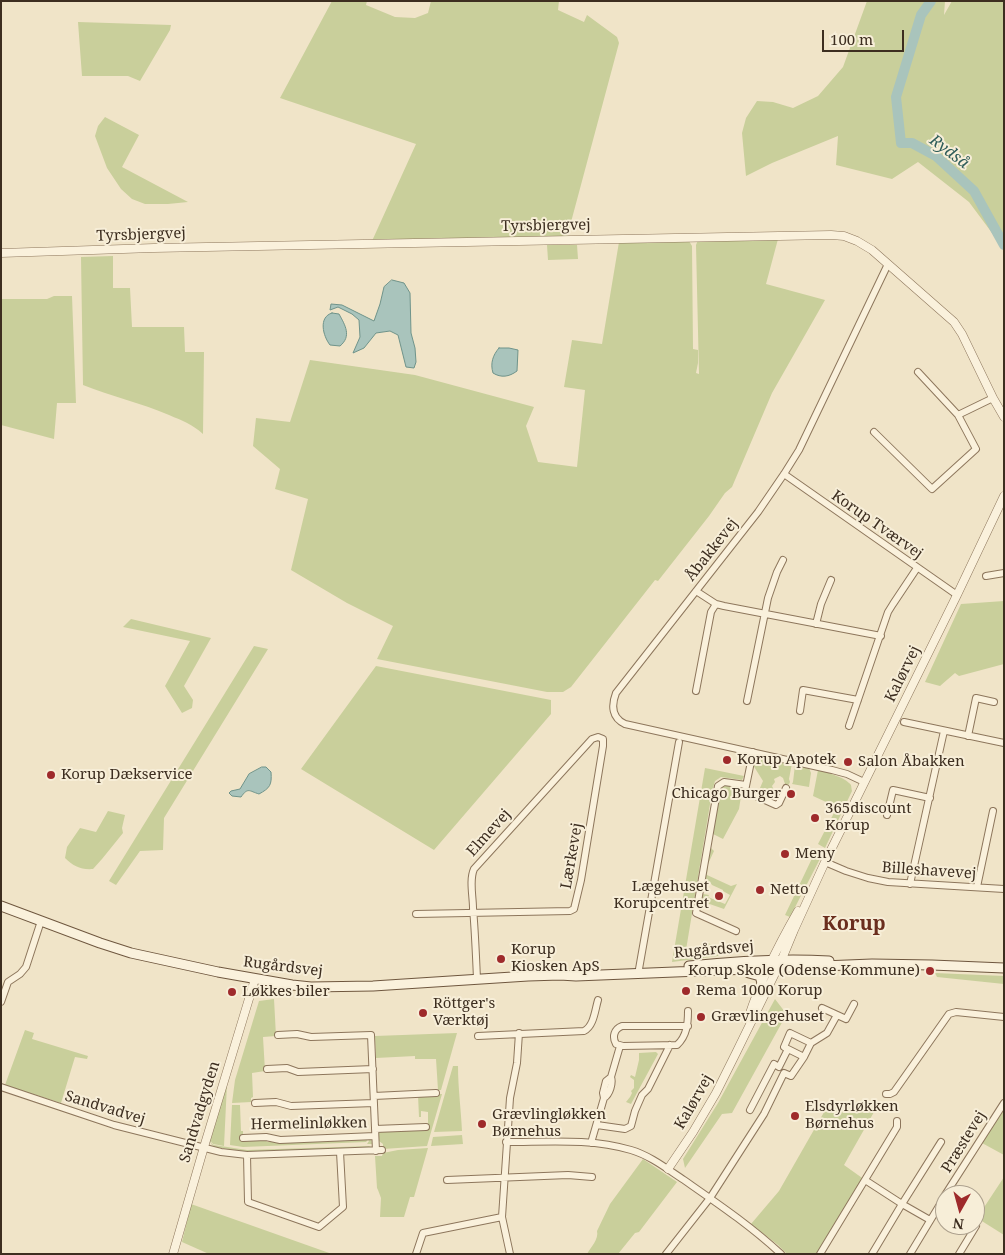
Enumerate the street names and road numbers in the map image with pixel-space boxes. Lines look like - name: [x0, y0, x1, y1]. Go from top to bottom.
- street label: Tyrsbjergvej: [501, 216, 591, 236]
- street label: Tyrsbjergvej: [96, 224, 186, 246]
- street label: Korup Tværvej: [828, 487, 926, 563]
- street label: Åbakkevej: [682, 515, 742, 585]
- street label: Kalørvej: [882, 643, 924, 705]
- street label: Elmevej: [463, 806, 515, 860]
- street label: Lærkevej: [557, 822, 587, 890]
- street label: Billeshavevej: [881, 859, 977, 883]
- street label: Rugårdsvej: [673, 938, 755, 962]
- street label: Rugårdsvej: [242, 953, 324, 981]
- street label: Sandvadgyden: [176, 1059, 224, 1165]
- street label: Kalørvej: [671, 1071, 717, 1133]
- street label: Sandvadvej: [63, 1087, 147, 1129]
- street label: Præstevej: [938, 1108, 990, 1176]
- street label: Hermelinløkken: [251, 1114, 367, 1134]

